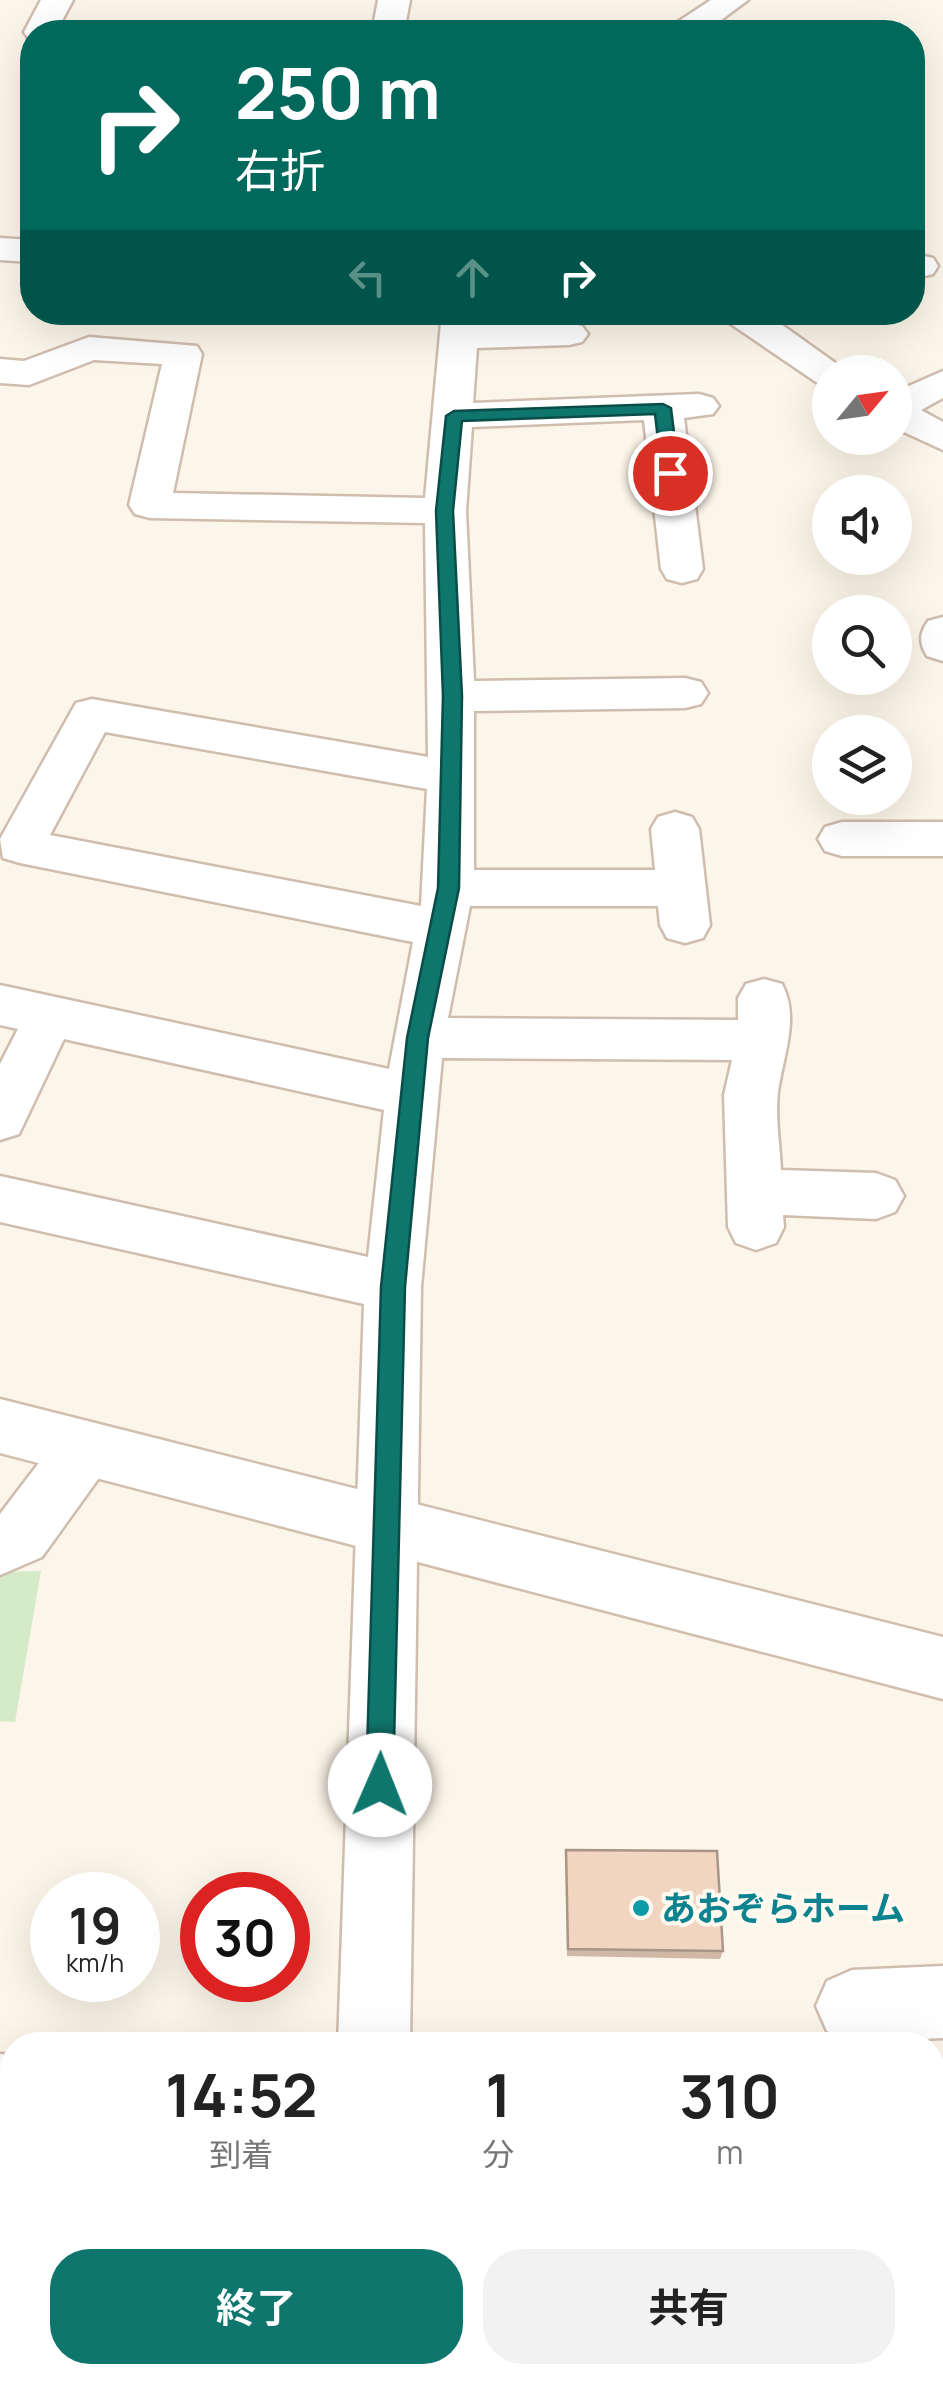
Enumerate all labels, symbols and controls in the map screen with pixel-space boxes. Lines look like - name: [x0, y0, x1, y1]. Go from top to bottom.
- text: 250 m: [235, 44, 441, 140]
- icon: right: [70, 60, 200, 190]
- text: 右折: [235, 139, 325, 201]
- icon: left: [340, 250, 395, 305]
- icon: ahead: [445, 250, 500, 305]
- icon: right: [550, 250, 605, 305]
- north arrow: [812, 355, 912, 455]
- map controls: [812, 355, 912, 815]
- pin: [628, 431, 713, 516]
- icon: arrive: [643, 446, 698, 501]
- button: sound: [812, 475, 912, 575]
- button: search: [812, 595, 912, 695]
- button: layers: [812, 715, 912, 815]
- position arrow: [328, 1733, 432, 1837]
- speed limit sign: 30: [180, 1872, 310, 2002]
- place label: あおぞらホーム: [661, 1884, 905, 1932]
- text: 19: [69, 1891, 121, 1959]
- marker: あおぞらホーム: [630, 1897, 652, 1919]
- text: km/h: [66, 1945, 124, 1980]
- text: 14:52: [165, 2053, 318, 2135]
- text: 1: [485, 2053, 512, 2135]
- text: 310: [679, 2054, 780, 2136]
- text: m: [716, 2130, 743, 2174]
- text: 到着: [209, 2132, 273, 2176]
- text: 分: [483, 2132, 515, 2176]
- button: 終了: [50, 2249, 463, 2364]
- button: 共有: [483, 2249, 895, 2364]

